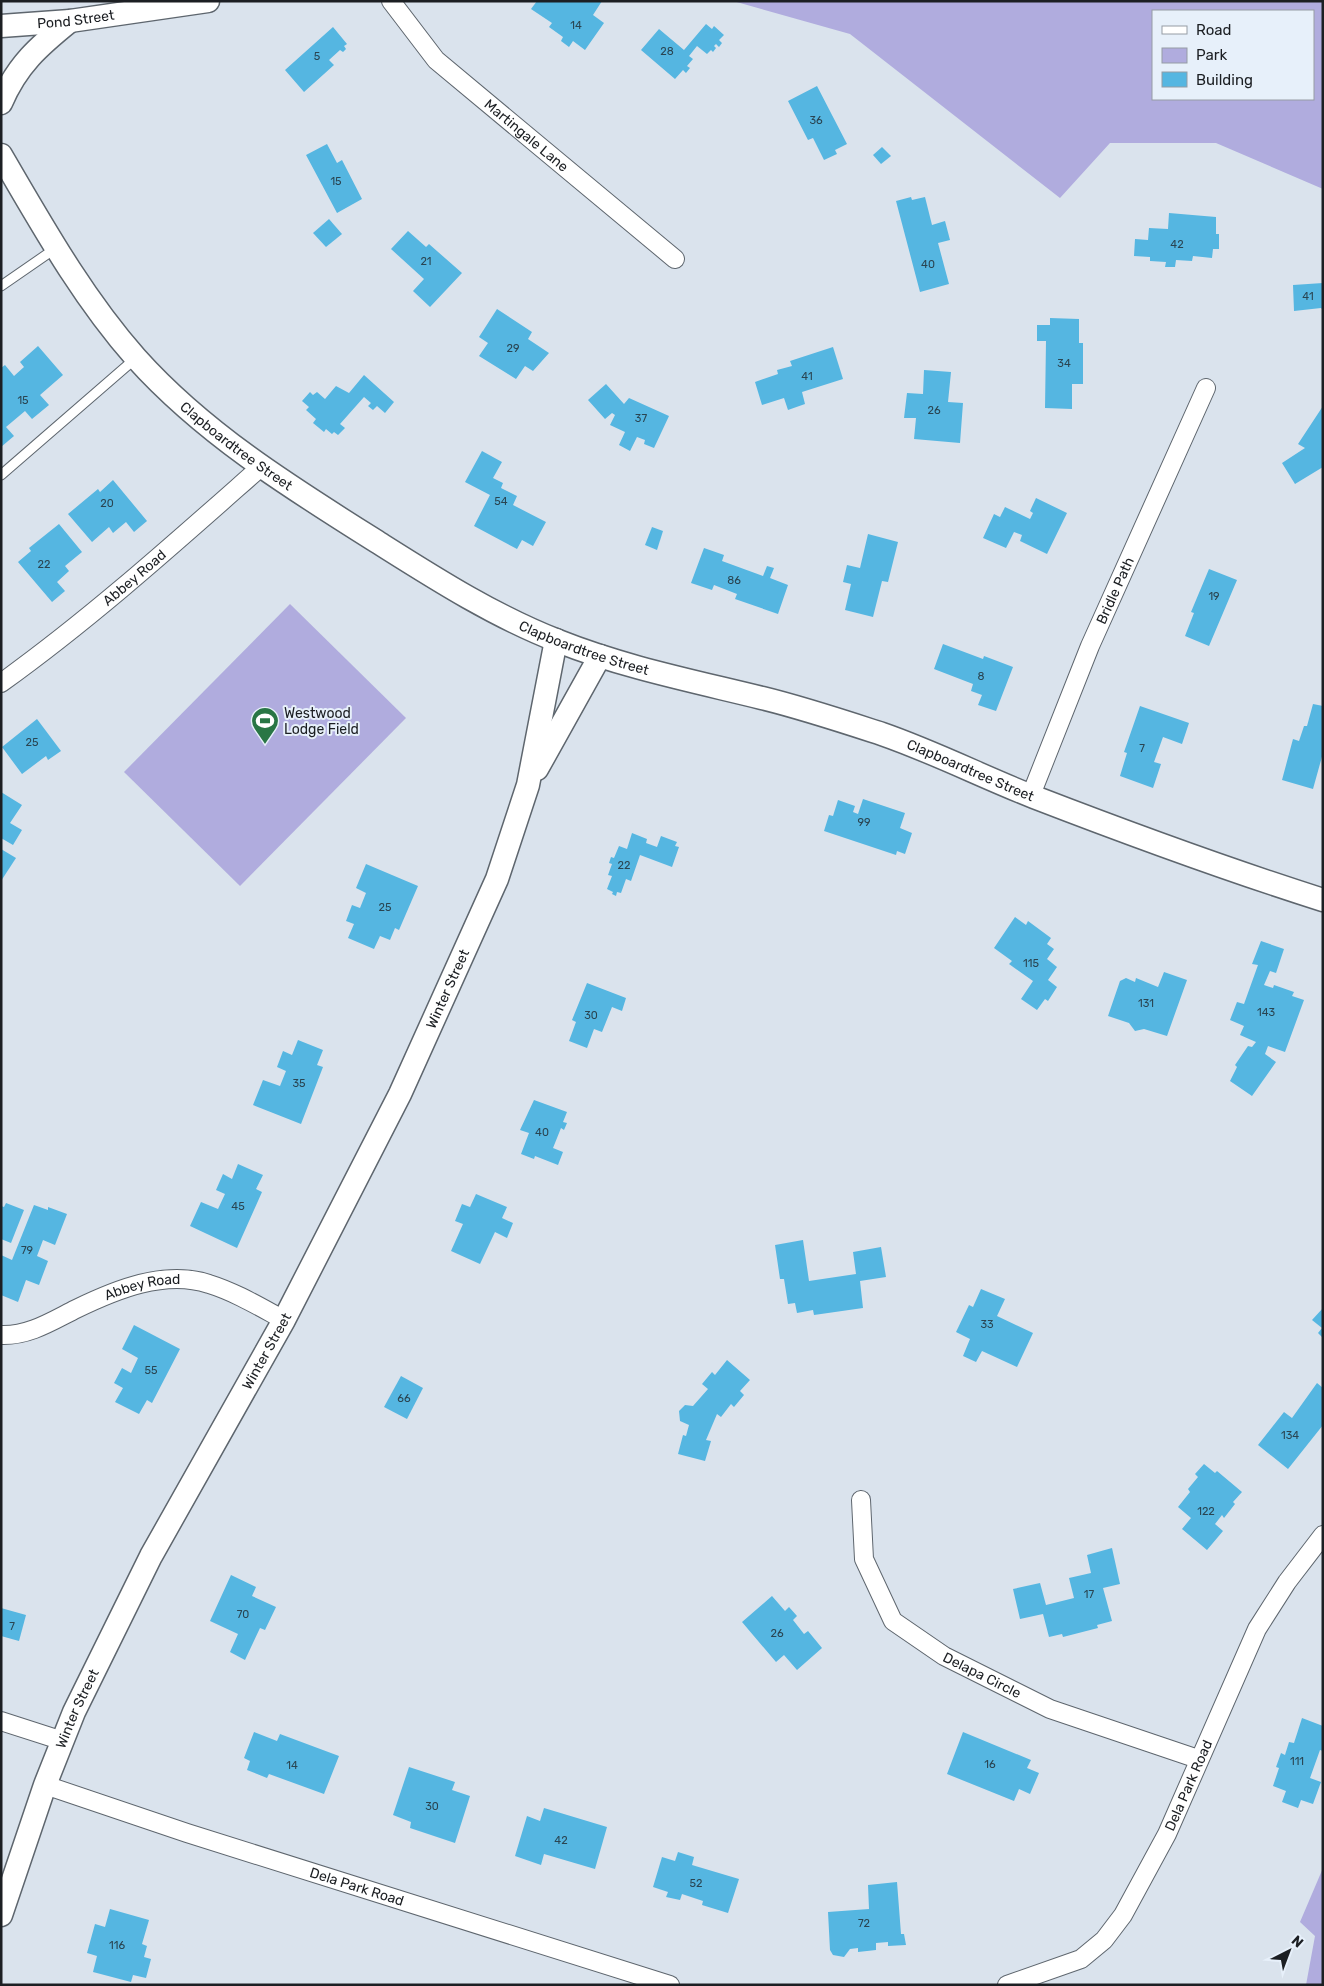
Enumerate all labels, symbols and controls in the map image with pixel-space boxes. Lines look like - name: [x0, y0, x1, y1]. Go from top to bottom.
- street label: Pond Street: [36, 7, 116, 32]
- legend: [1152, 10, 1314, 100]
- house number: 14: [570, 19, 582, 32]
- text: Road: [1196, 21, 1232, 39]
- house number: 28: [660, 45, 674, 58]
- text: Park: [1196, 46, 1227, 64]
- house number: 5: [314, 50, 321, 63]
- text: Building: [1196, 71, 1253, 89]
- street label: Martingale Lane: [481, 96, 572, 176]
- house number: 36: [809, 114, 823, 127]
- house number: 15: [330, 175, 342, 188]
- house number: 42: [1170, 238, 1184, 251]
- house number: 21: [420, 255, 432, 268]
- house number: 40: [921, 258, 935, 271]
- house number: 41: [1302, 290, 1314, 303]
- house number: 29: [507, 342, 519, 355]
- house number: 34: [1057, 357, 1071, 370]
- house number: 41: [801, 370, 813, 383]
- house number: 15: [17, 394, 29, 407]
- street label: Clapboardtree Street: [176, 398, 296, 495]
- house number: 26: [927, 404, 941, 417]
- house number: 37: [635, 412, 647, 425]
- house number: 54: [494, 495, 508, 508]
- house number: 20: [100, 497, 114, 510]
- street label: Abbey Road: [100, 546, 170, 610]
- street label: Bridle Path: [1093, 555, 1138, 627]
- house number: 22: [38, 558, 50, 571]
- house number: 86: [727, 574, 741, 587]
- house number: 19: [1208, 590, 1220, 603]
- street label: Clapboardtree Street: [516, 617, 651, 679]
- house number: 8: [978, 670, 985, 683]
- place label: Westwood Lodge Field: [284, 705, 359, 738]
- sports icon: Westwood Lodge Field: [250, 706, 280, 745]
- house number: 25: [26, 736, 39, 749]
- street label: Clapboardtree Street: [904, 736, 1037, 805]
- house number: 7: [1139, 742, 1145, 755]
- house number: 99: [857, 816, 871, 829]
- house number: 22: [618, 859, 630, 872]
- house number: 25: [379, 901, 392, 914]
- street label: Winter Street: [423, 946, 473, 1031]
- house number: 115: [1023, 957, 1039, 970]
- house number: 131: [1138, 997, 1154, 1010]
- house number: 143: [1257, 1006, 1275, 1019]
- house number: 30: [584, 1009, 598, 1022]
- house number: 35: [292, 1077, 306, 1090]
- house number: 40: [535, 1126, 549, 1139]
- house number: 45: [231, 1200, 245, 1213]
- house number: 79: [21, 1244, 33, 1257]
- street label: Abbey Road: [102, 1271, 180, 1304]
- street label: Winter Street: [239, 1310, 295, 1393]
- house number: 33: [980, 1318, 994, 1331]
- house number: 55: [144, 1364, 158, 1377]
- house number: 66: [397, 1392, 411, 1405]
- house number: 134: [1281, 1429, 1299, 1442]
- house number: 122: [1197, 1505, 1215, 1518]
- house number: 17: [1084, 1588, 1095, 1601]
- house number: 70: [237, 1608, 249, 1621]
- house number: 7: [9, 1620, 15, 1633]
- house number: 26: [770, 1627, 784, 1640]
- street label: Delapa Circle: [940, 1649, 1024, 1702]
- street label: Winter Street: [52, 1666, 103, 1751]
- street label: Dela Park Road: [1161, 1737, 1216, 1834]
- house number: 111: [1290, 1755, 1304, 1768]
- house number: 16: [984, 1758, 996, 1771]
- house number: 14: [286, 1759, 298, 1772]
- house number: 30: [425, 1800, 439, 1813]
- house number: 42: [554, 1834, 568, 1847]
- street label: Dela Park Road: [308, 1864, 406, 1910]
- house number: 52: [690, 1877, 703, 1890]
- house number: 72: [858, 1917, 870, 1930]
- north arrow: [1264, 1926, 1314, 1976]
- text: N: [1288, 1932, 1307, 1951]
- house number: 116: [109, 1939, 125, 1952]

